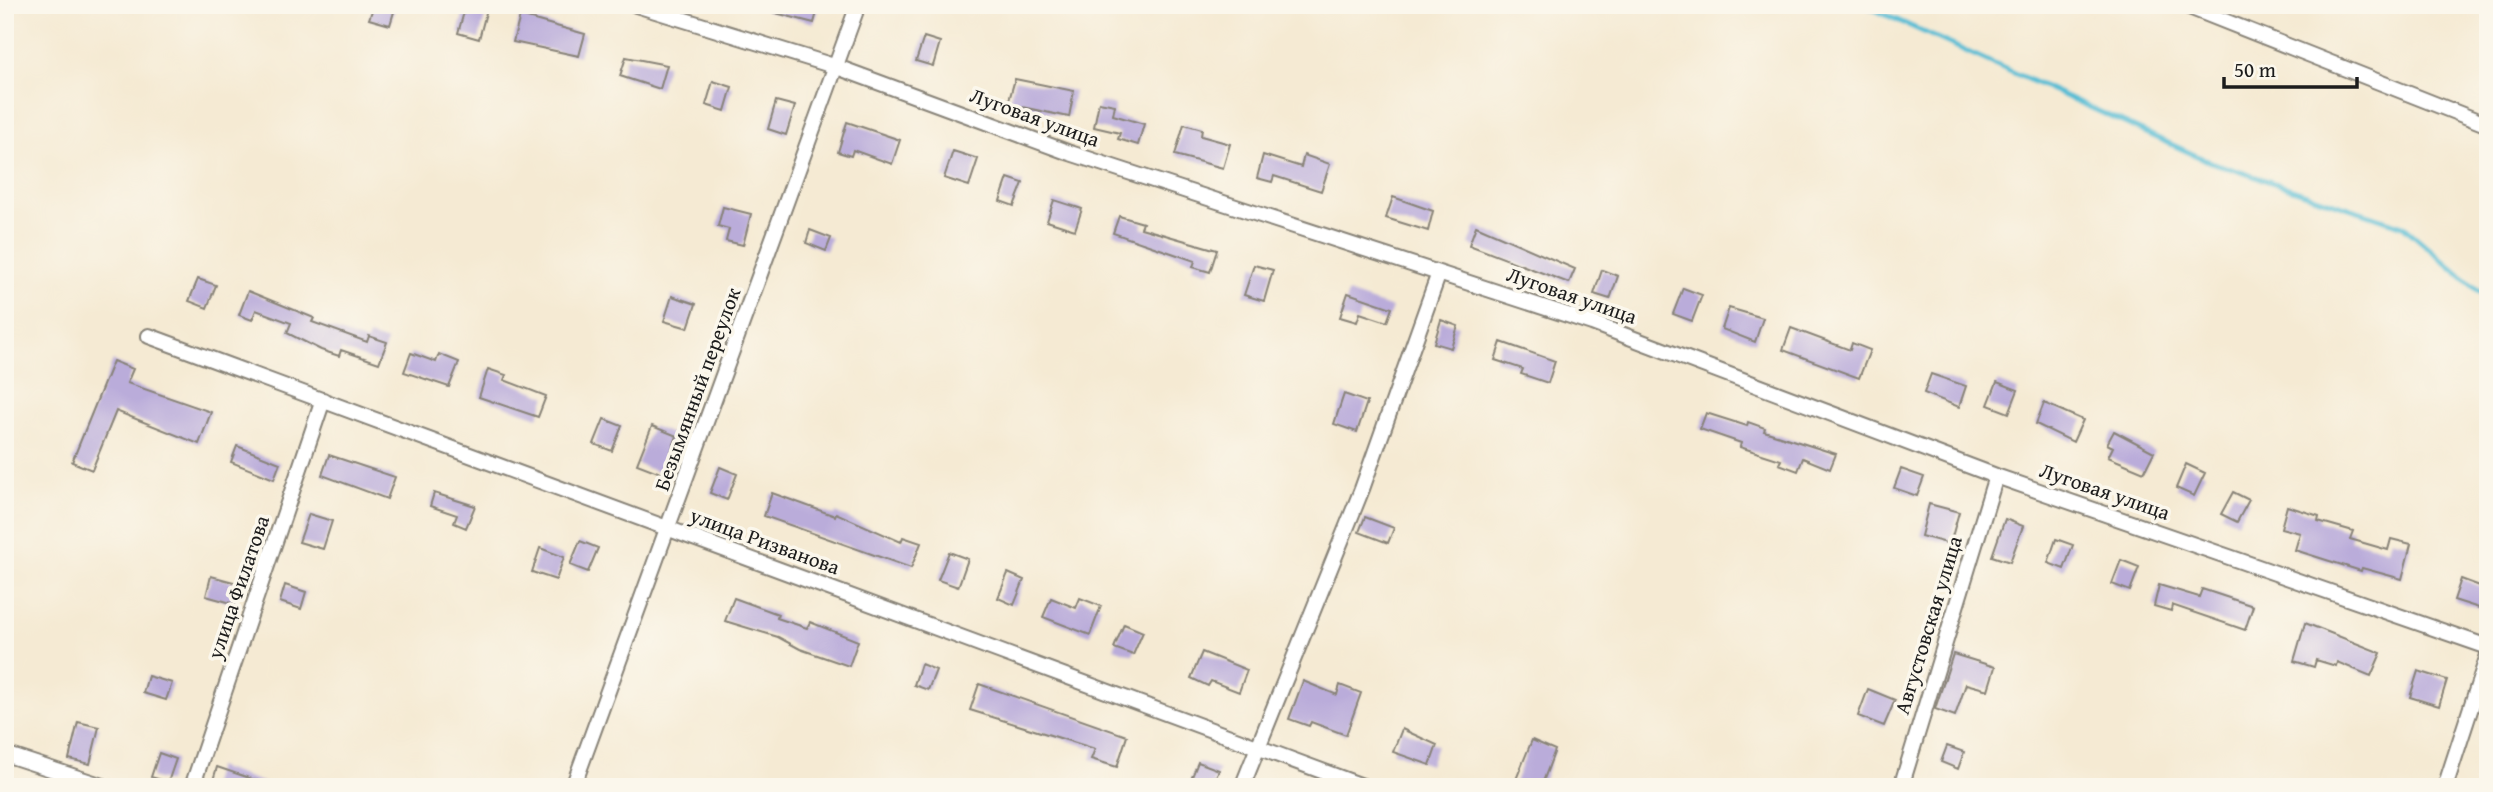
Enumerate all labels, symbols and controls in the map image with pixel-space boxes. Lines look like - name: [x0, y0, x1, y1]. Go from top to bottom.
- scale bar: [2224, 46, 2356, 90]
- text: 50 m: [2234, 54, 2276, 85]
- street label: Луговая улица: [966, 79, 1104, 155]
- street label: Луговая улица: [1503, 258, 1641, 332]
- street label: Безымянный переулок: [646, 283, 748, 495]
- street label: Луговая улица: [2036, 454, 2174, 528]
- street label: улица Ризванова: [685, 499, 844, 583]
- street label: улица Филатова: [199, 511, 277, 664]
- street label: Августовская улица: [1886, 532, 1970, 718]

